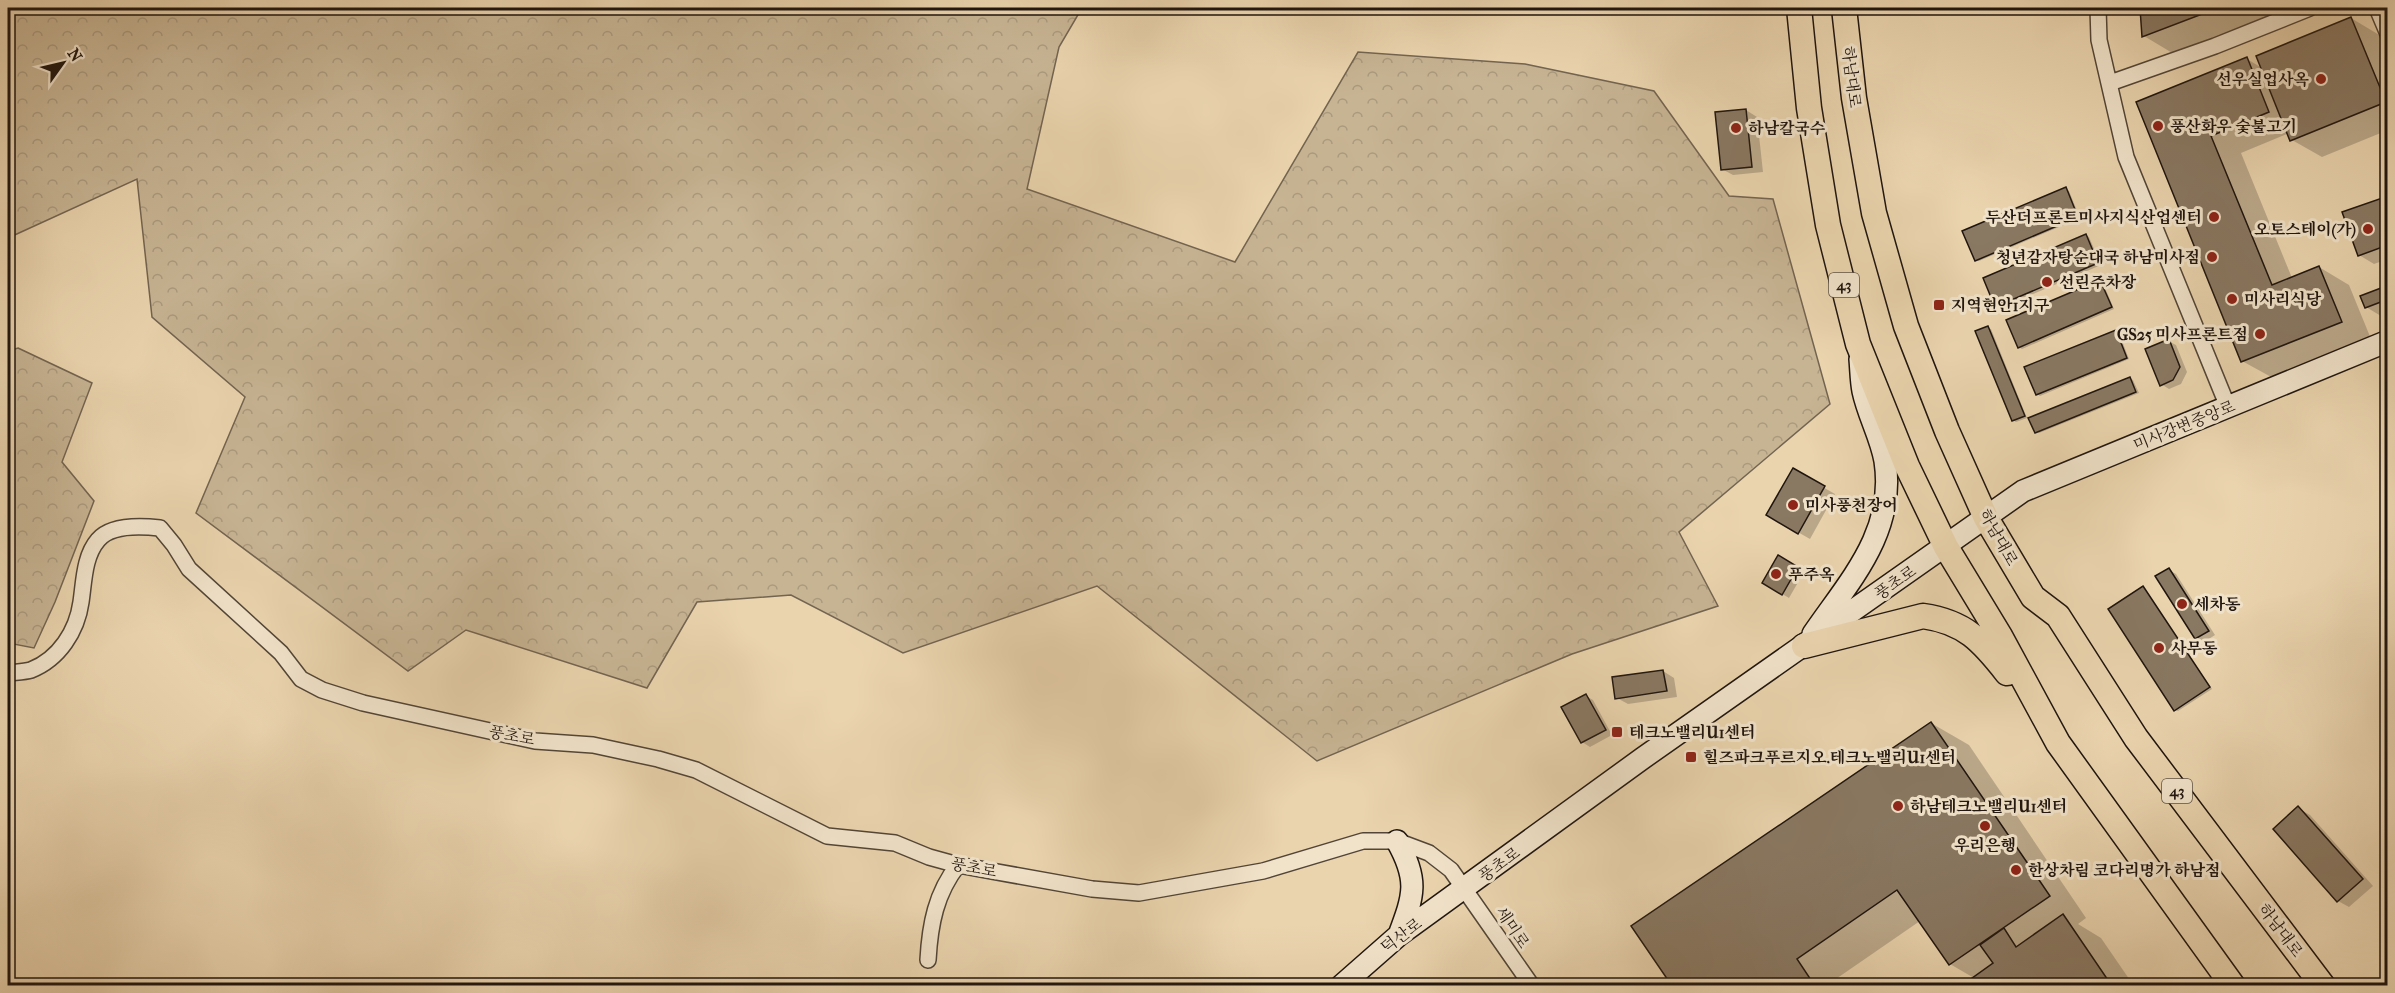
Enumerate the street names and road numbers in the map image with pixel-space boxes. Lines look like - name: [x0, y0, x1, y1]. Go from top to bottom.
- street label: 하남대로: [1838, 45, 1865, 109]
- road number: 43: [1829, 273, 1859, 297]
- street label: 미사강변중앙로: [2130, 396, 2238, 455]
- street label: 하남대로: [1975, 506, 2022, 569]
- street label: 풍초로: [1871, 561, 1920, 603]
- street label: 풍초로: [487, 722, 537, 749]
- road number: 43: [2162, 779, 2192, 803]
- street label: 풍초로: [1475, 843, 1524, 886]
- street label: 풍초로: [949, 854, 999, 881]
- street label: 하남대로: [2254, 900, 2307, 961]
- street label: 세미로: [1492, 903, 1534, 952]
- street label: 덕산로: [1377, 914, 1426, 957]

